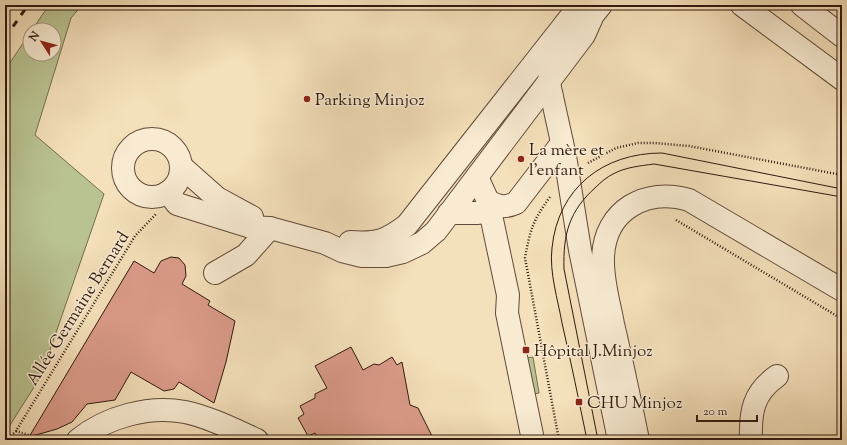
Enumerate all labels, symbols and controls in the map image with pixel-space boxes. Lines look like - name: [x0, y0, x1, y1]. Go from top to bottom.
- north arrow: [22, 22, 62, 62]
- text: N: [25, 28, 44, 46]
- place label: Parking Minjoz: [315, 89, 425, 113]
- marker: Parking Minjoz: [302, 94, 312, 104]
- place label: La mère et l'enfant: [529, 139, 604, 183]
- marker: La mère et l'enfant: [516, 154, 526, 164]
- street label: Allée Germaine Bernard: [21, 227, 136, 391]
- place label: Hôpital J.Minjoz: [534, 340, 653, 364]
- marker: Hôpital J.Minjoz: [521, 345, 531, 355]
- place label: CHU Minjoz: [587, 392, 682, 416]
- marker: CHU Minjoz: [574, 397, 584, 407]
- scale bar: [697, 397, 757, 423]
- text: 20 m: [703, 403, 728, 421]

